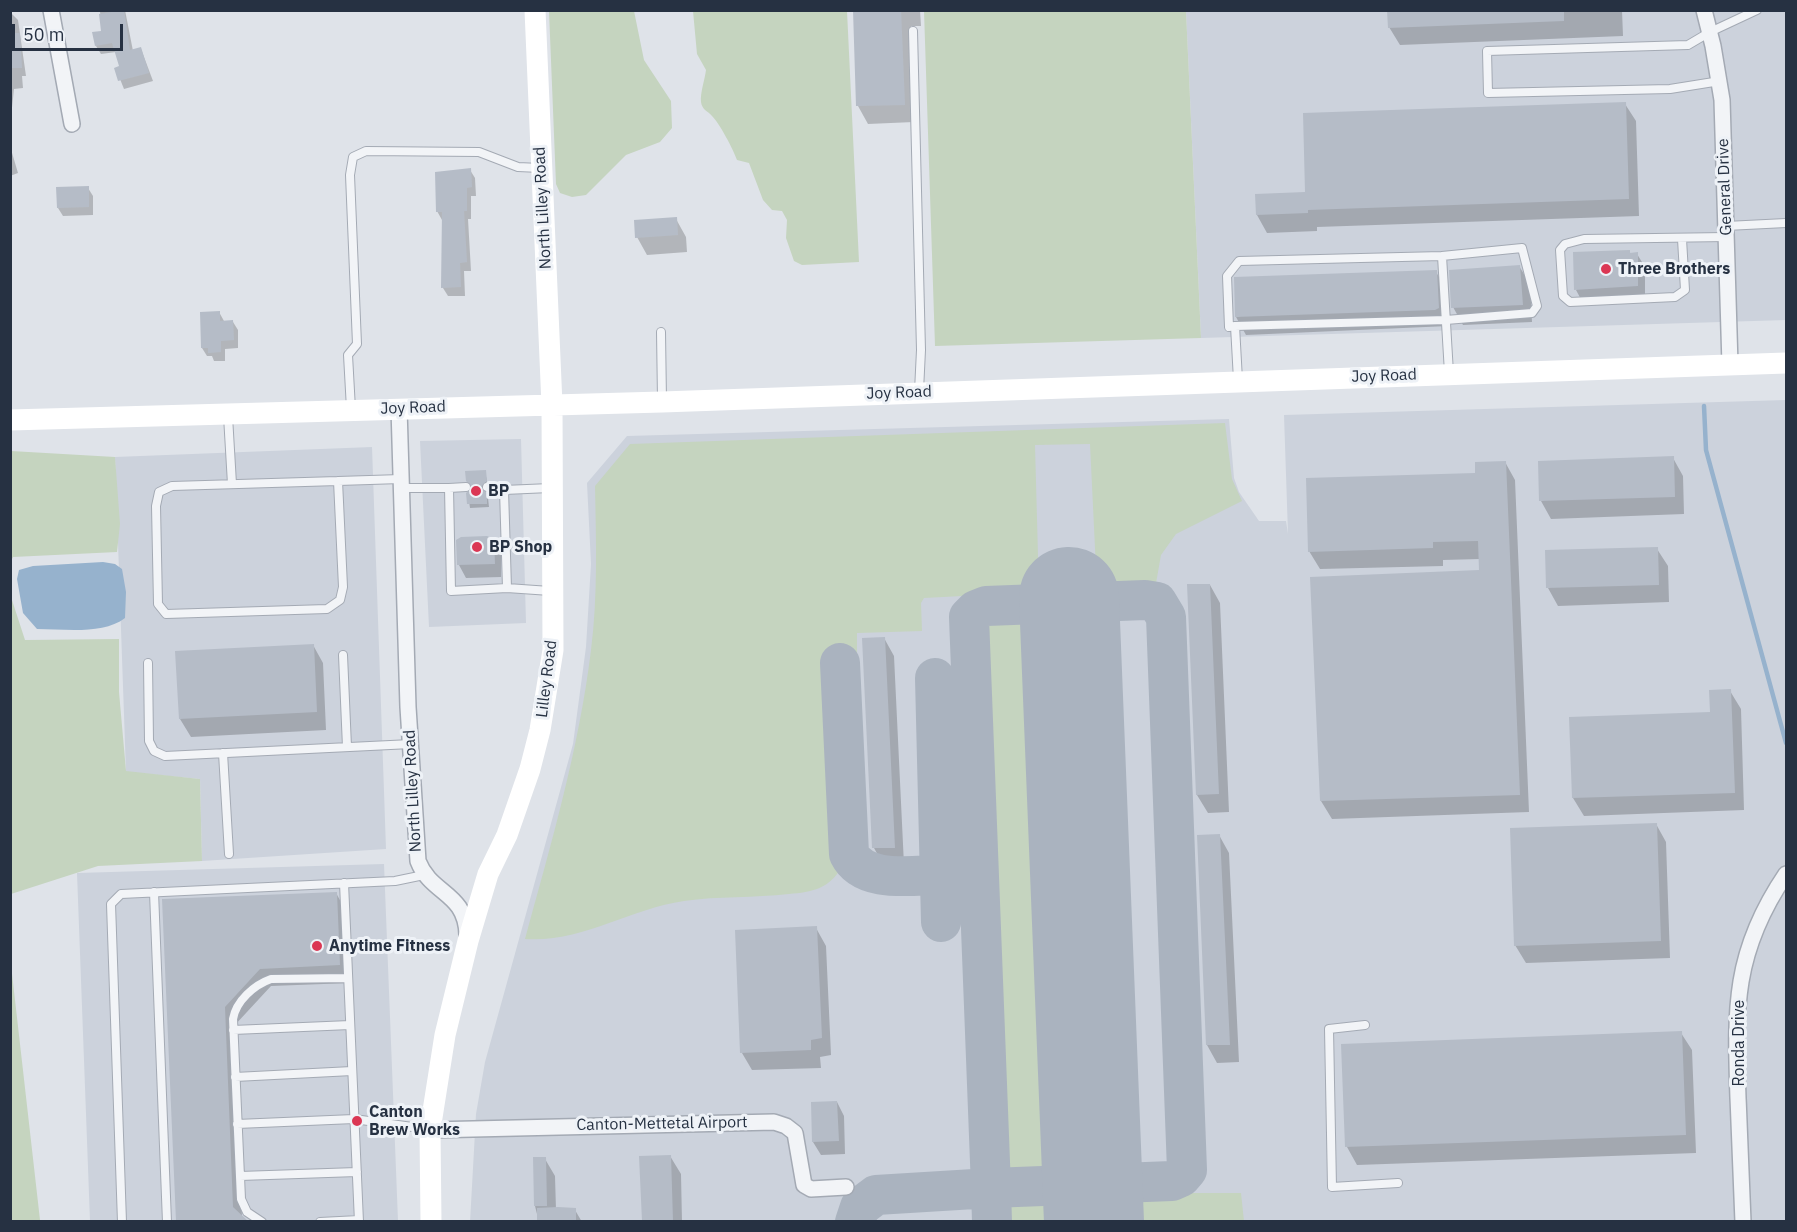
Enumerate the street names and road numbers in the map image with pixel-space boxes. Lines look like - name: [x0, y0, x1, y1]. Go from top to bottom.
- street label: General Drive: [1714, 138, 1736, 236]
- street label: North Lilley Road: [530, 146, 556, 270]
- street label: Joy Road: [1351, 365, 1417, 387]
- street label: Joy Road: [866, 382, 932, 404]
- street label: Joy Road: [380, 397, 446, 419]
- street label: Lilley Road: [533, 639, 561, 719]
- street label: North Lilley Road: [400, 729, 426, 853]
- street label: Ronda Drive: [1729, 1000, 1749, 1086]
- street label: Canton-Mettetal Airport: [576, 1113, 748, 1135]

